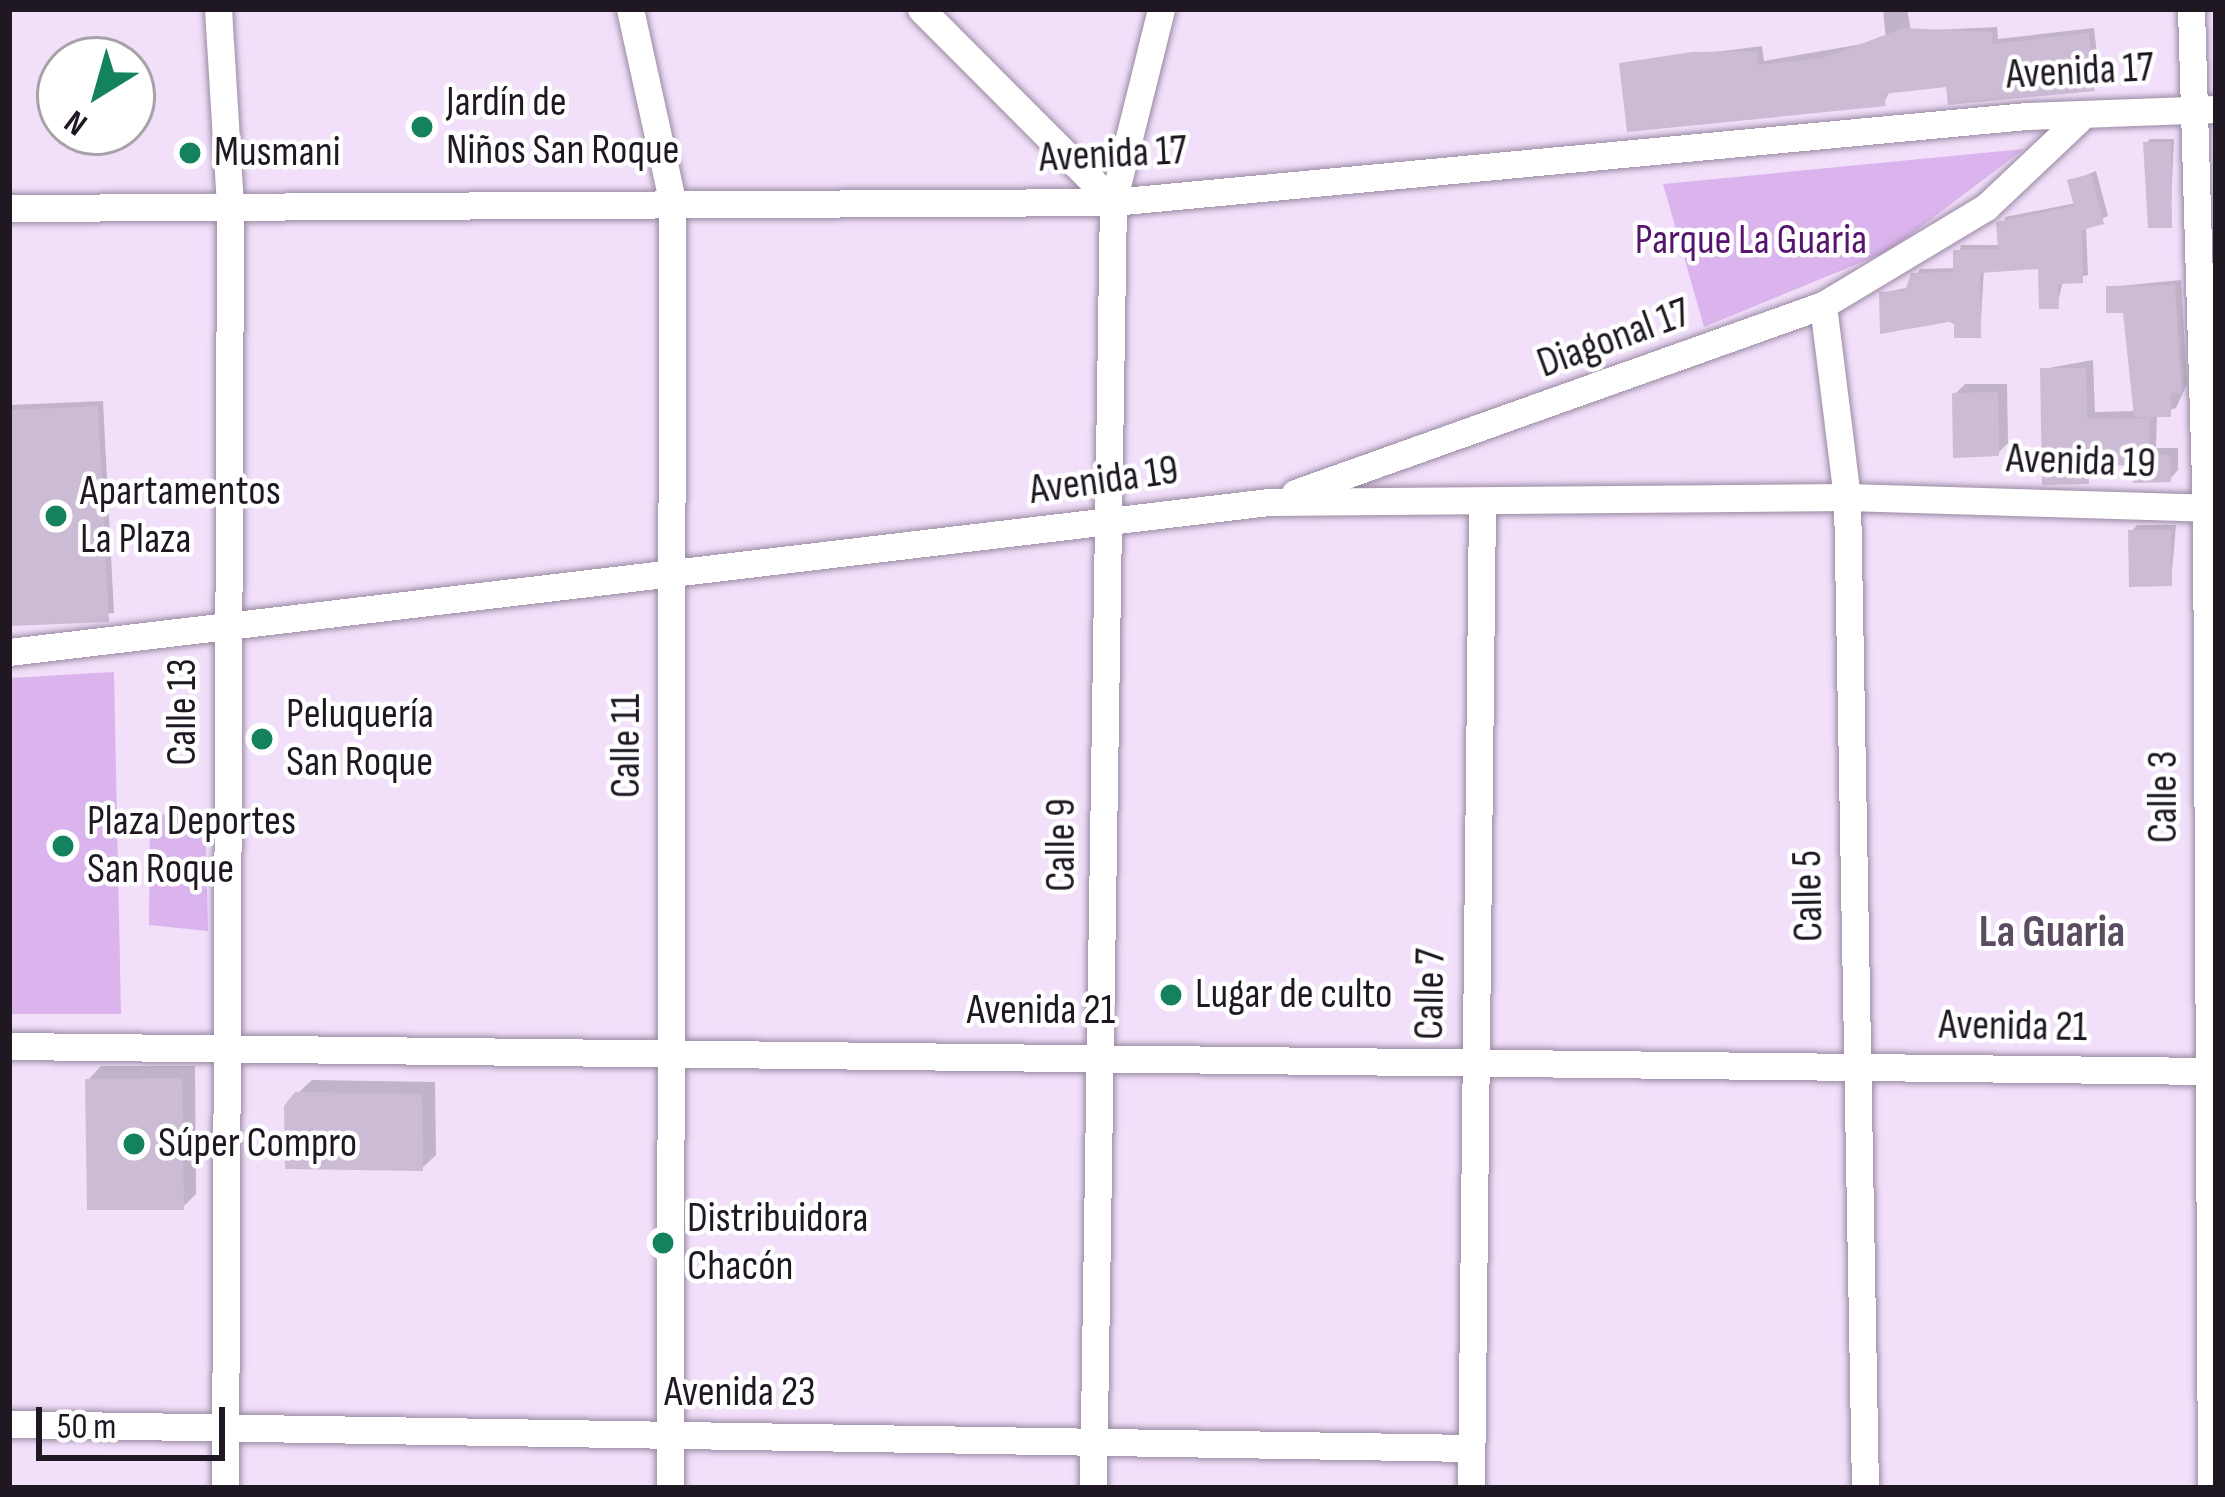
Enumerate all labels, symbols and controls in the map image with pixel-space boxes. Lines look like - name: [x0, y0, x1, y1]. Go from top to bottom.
- north arrow: [36, 36, 156, 156]
- street label: Avenida 17: [2005, 43, 2155, 101]
- place label: Jardín de Niños San Roque: [446, 78, 679, 176]
- text: N: [57, 101, 95, 144]
- marker: Jardín de Niños San Roque: [409, 114, 435, 140]
- street label: Avenida 17: [1038, 126, 1188, 184]
- place label: Musmani: [214, 128, 341, 178]
- marker: Musmani: [177, 140, 203, 166]
- park label: Parque La Guaria: [1635, 216, 1867, 266]
- street label: Diagonal 17: [1531, 288, 1697, 390]
- street label: Avenida 19: [2005, 434, 2157, 490]
- street label: Avenida 19: [1026, 446, 1182, 516]
- place label: Apartamentos La Plaza: [80, 467, 281, 566]
- marker: Apartamentos La Plaza: [43, 503, 69, 529]
- street label: Calle 13: [158, 658, 208, 766]
- place label: Peluquería San Roque: [286, 690, 434, 789]
- street label: Calle 11: [602, 694, 652, 798]
- marker: Peluquería San Roque: [249, 726, 275, 752]
- street label: Calle 3: [2139, 751, 2189, 843]
- place label: Plaza Deportes San Roque: [87, 797, 296, 896]
- street label: Calle 9: [1037, 798, 1087, 892]
- marker: Plaza Deportes San Roque: [50, 833, 76, 859]
- street label: Calle 5: [1783, 850, 1835, 942]
- district label: La Guaria: [1979, 906, 2125, 960]
- street label: Calle 7: [1405, 948, 1457, 1040]
- place label: Lugar de culto: [1195, 970, 1392, 1020]
- marker: Lugar de culto: [1158, 982, 1184, 1008]
- street label: Avenida 21: [967, 986, 1115, 1036]
- street label: Avenida 21: [1938, 1001, 2088, 1053]
- place label: Súper Compro: [158, 1119, 357, 1169]
- marker: Súper Compro: [121, 1131, 147, 1157]
- place label: Distribuidora Chacón: [687, 1194, 869, 1292]
- marker: Distribuidora Chacón: [650, 1230, 676, 1256]
- street label: Avenida 23: [664, 1368, 816, 1418]
- scale bar: [42, 1383, 231, 1457]
- text: 50 m: [57, 1406, 116, 1449]

